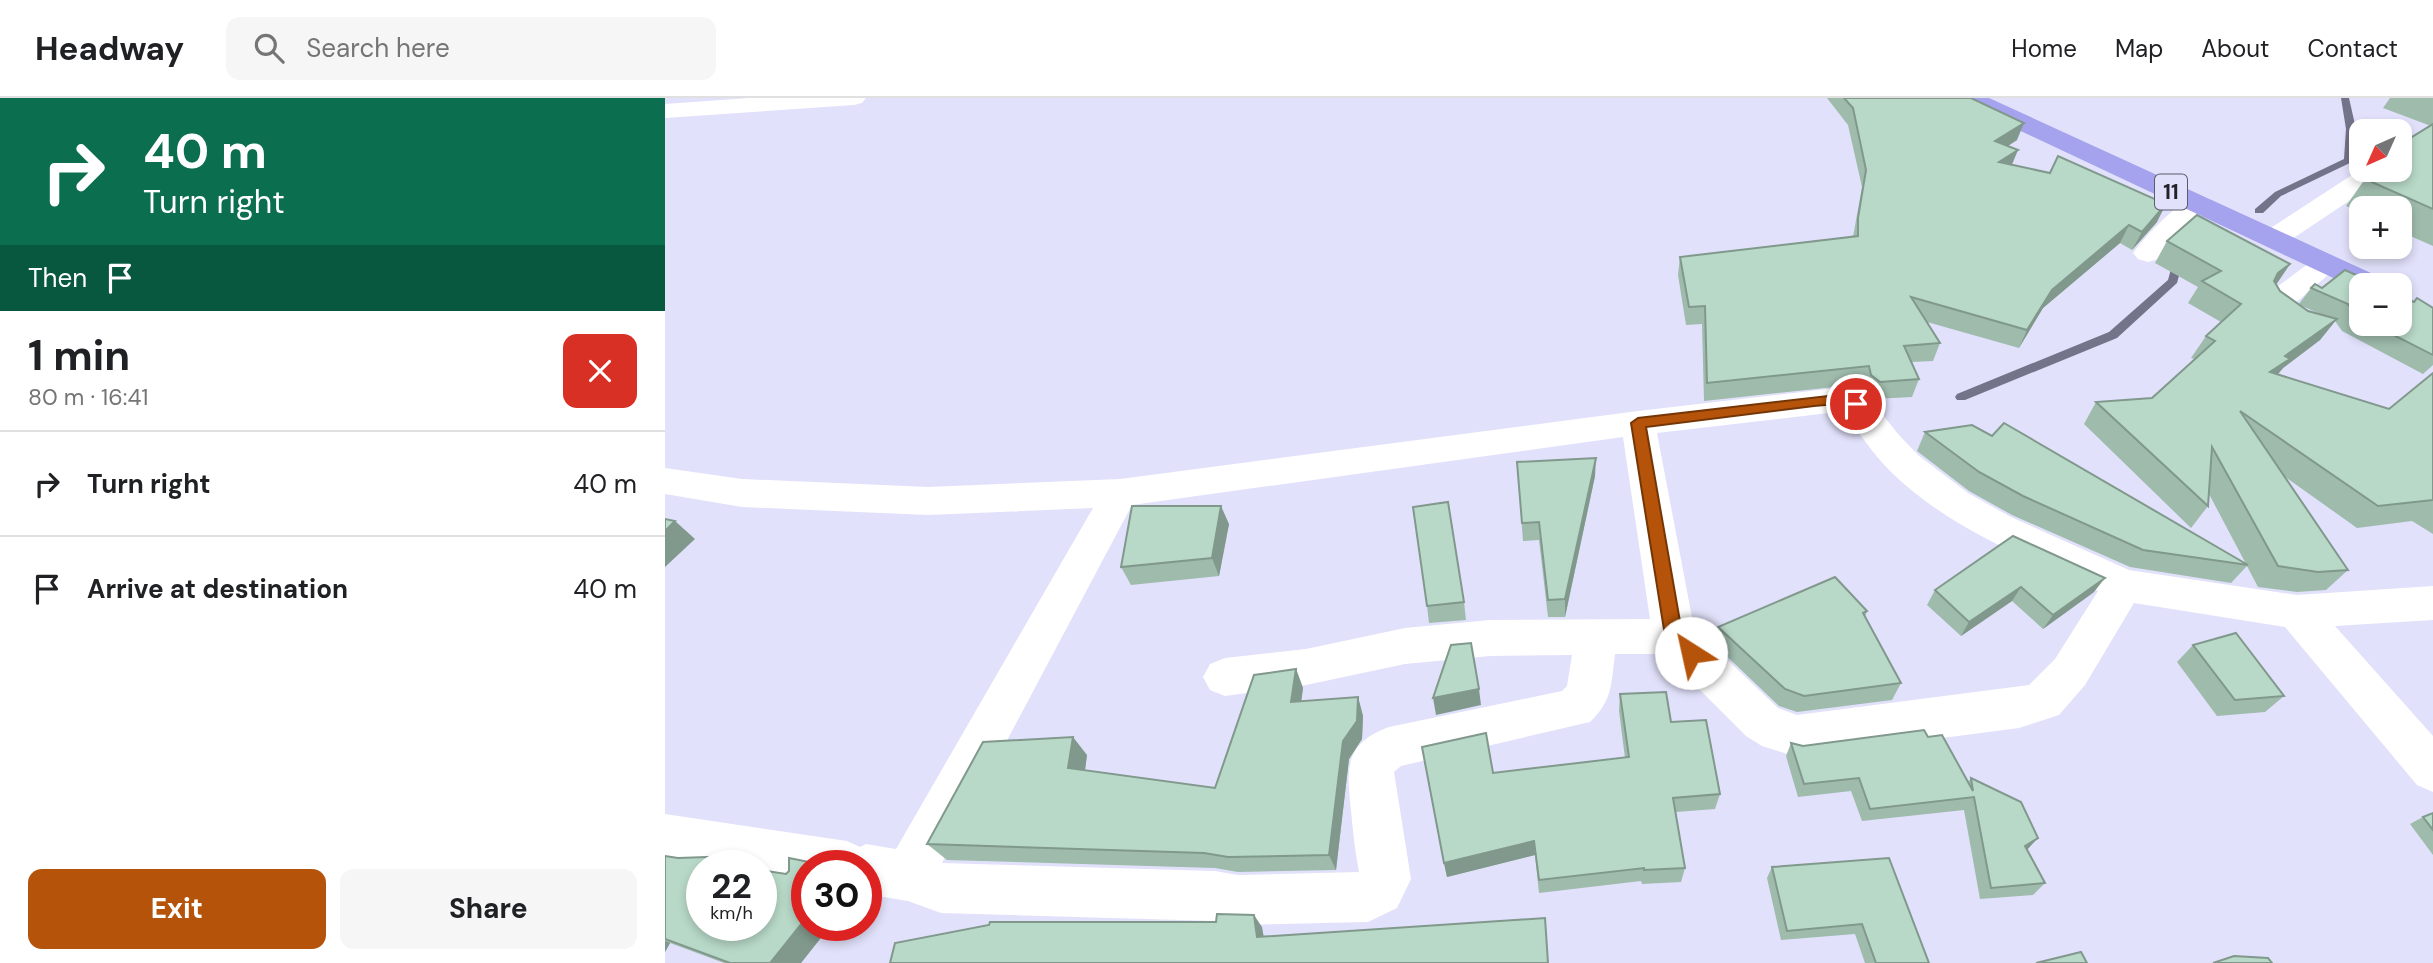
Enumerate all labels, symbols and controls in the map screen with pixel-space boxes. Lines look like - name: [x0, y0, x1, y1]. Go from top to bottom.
- search box: [226, 17, 716, 80]
- text: Headway: [35, 27, 184, 70]
- icon: search: [250, 29, 288, 67]
- text: Search here: [306, 31, 450, 65]
- text: Home: [2011, 33, 2077, 64]
- text: Map: [2115, 33, 2163, 64]
- text: About: [2201, 33, 2270, 64]
- text: Contact: [2308, 33, 2398, 64]
- text: 40 m: [143, 119, 267, 183]
- north arrow: [2349, 119, 2411, 182]
- map controls: [2349, 119, 2412, 336]
- icon: right: [28, 126, 119, 217]
- road number: 11: [2155, 174, 2187, 210]
- text: Turn right: [143, 181, 285, 223]
- button: +: [2349, 196, 2412, 259]
- icon: arrive: [101, 259, 139, 297]
- text: Then: [28, 261, 87, 295]
- button: −: [2349, 273, 2412, 336]
- text: 1 min: [28, 328, 130, 383]
- button: close: [563, 334, 637, 408]
- pin: [1826, 374, 1886, 434]
- text: 80 m · 16:41: [28, 382, 149, 412]
- icon: arrive: [1837, 385, 1875, 423]
- icon: right: [28, 465, 66, 503]
- text: Turn right: [87, 467, 211, 501]
- text: 40 m: [573, 467, 637, 501]
- icon: arrive: [28, 570, 66, 608]
- text: Arrive at destination: [87, 572, 348, 606]
- text: 40 m: [573, 572, 637, 606]
- position arrow: [1654, 616, 1728, 690]
- speed limit sign: 30: [791, 850, 882, 941]
- text: 22: [711, 863, 752, 909]
- button: Exit: [28, 869, 326, 949]
- button: Share: [340, 869, 637, 949]
- text: km/h: [710, 901, 753, 925]

